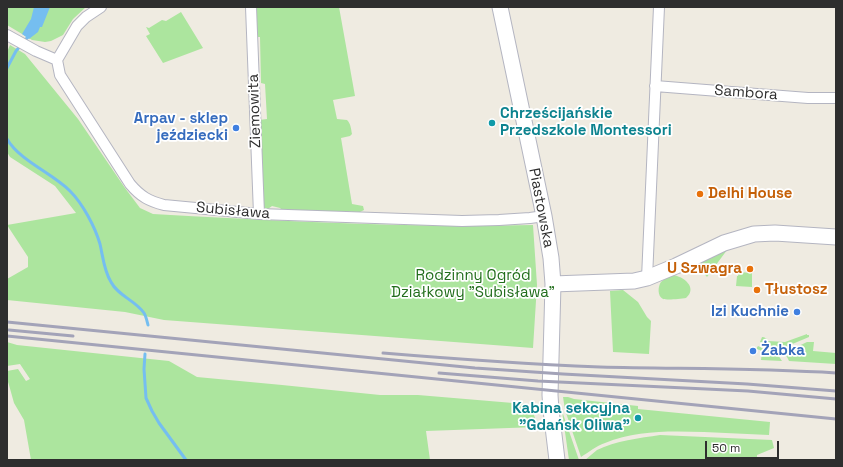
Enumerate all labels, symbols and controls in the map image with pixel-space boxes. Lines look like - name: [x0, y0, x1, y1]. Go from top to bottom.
- street label: Ziemowita: [245, 74, 265, 148]
- street label: Sambora: [714, 82, 778, 104]
- place label: Chrześcijańskie Przedszkole Montessori: [500, 105, 672, 140]
- place label: Arpav - sklep jeździecki: [134, 110, 228, 145]
- marker: Chrześcijańskie Przedszkole Montessori: [487, 118, 497, 128]
- marker: Arpav - sklep jeździecki: [231, 123, 241, 133]
- street label: Piastowska: [524, 166, 558, 250]
- place label: Delhi House: [708, 185, 792, 203]
- marker: Delhi House: [695, 189, 705, 199]
- street label: Subisława: [195, 199, 271, 223]
- place label: U Szwagra: [667, 260, 742, 278]
- marker: U Szwagra: [745, 264, 755, 274]
- park label: Rodzinny Ogród Działkowy "Subisława": [391, 267, 555, 302]
- place label: Tłustosz: [765, 281, 828, 299]
- marker: Tłustosz: [752, 285, 762, 295]
- place label: Izi Kuchnie: [711, 303, 789, 321]
- marker: Izi Kuchnie: [792, 307, 802, 317]
- place label: Żabka: [761, 342, 805, 360]
- marker: Żabka: [748, 346, 758, 356]
- place label: Kabina sekcyjna "Gdańsk Oliwa": [512, 400, 630, 435]
- marker: Kabina sekcyjna "Gdańsk Oliwa": [633, 413, 643, 423]
- scale bar: [707, 433, 781, 459]
- text: 50 m: [712, 440, 740, 456]

